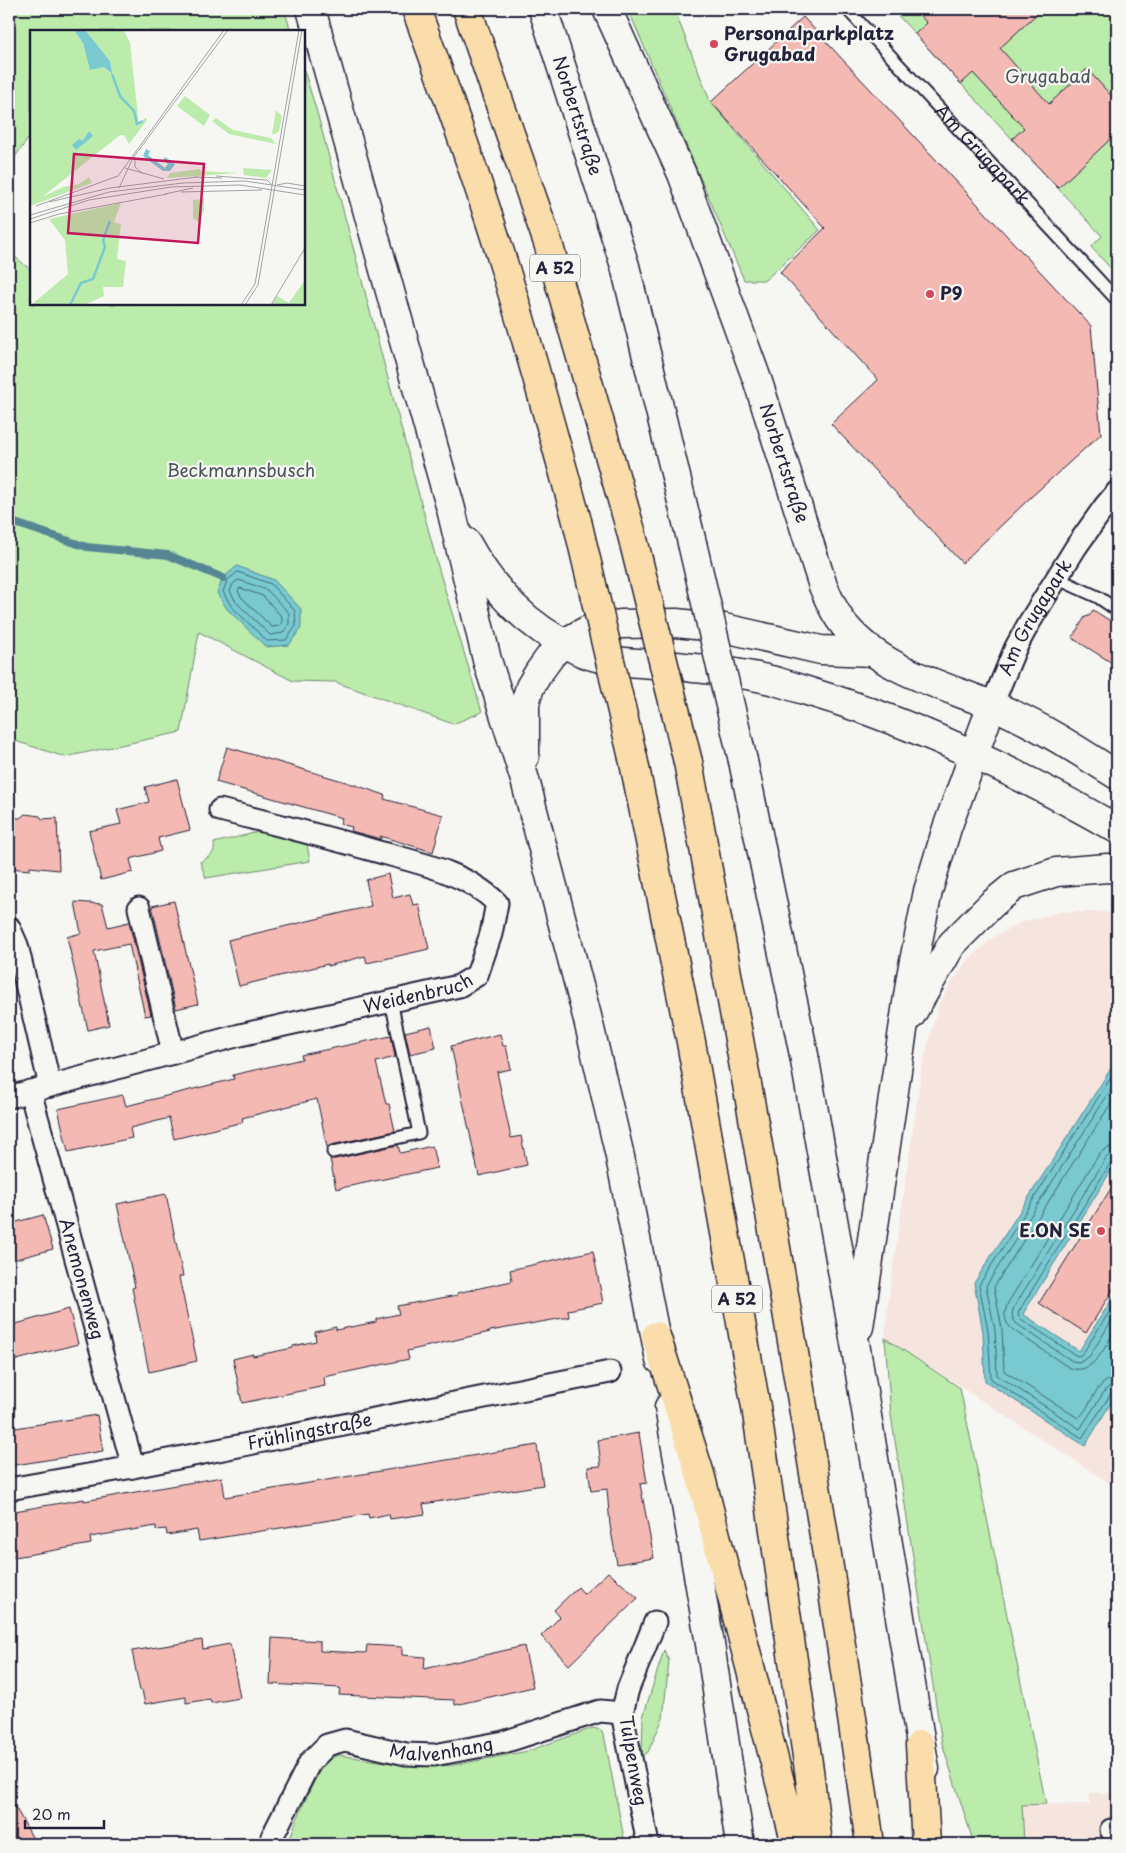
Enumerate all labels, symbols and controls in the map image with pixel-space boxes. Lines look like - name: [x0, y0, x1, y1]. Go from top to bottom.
- place label: Personalparkplatz Grugabad: [724, 19, 894, 67]
- inset map: [30, 30, 305, 305]
- marker: Personalparkplatz Grugabad: [708, 38, 720, 50]
- street label: Norbertstraße: [547, 52, 610, 178]
- park label: Grugabad: [1005, 62, 1091, 89]
- street label: Am Grugapark: [929, 97, 1038, 211]
- road number: A 52: [530, 254, 580, 282]
- place label: P9: [940, 279, 963, 306]
- marker: P9: [924, 288, 936, 300]
- street label: Norbertstraße: [754, 400, 817, 526]
- park label: Beckmannsbusch: [167, 456, 315, 483]
- street label: Am Grugapark: [991, 553, 1078, 679]
- street label: Weidenbruch: [361, 966, 478, 1019]
- street label: Anemonenweg: [53, 1215, 113, 1343]
- place label: E.ON SE: [1019, 1216, 1091, 1243]
- marker: E.ON SE: [1095, 1225, 1107, 1237]
- road number: A 52: [712, 1286, 762, 1312]
- street label: Frühlingstraße: [245, 1405, 374, 1456]
- street label: Tulpenweg: [613, 1713, 656, 1808]
- street label: Malvenhang: [387, 1729, 495, 1767]
- scale bar: [25, 1798, 104, 1830]
- text: 20 m: [32, 1802, 71, 1825]

